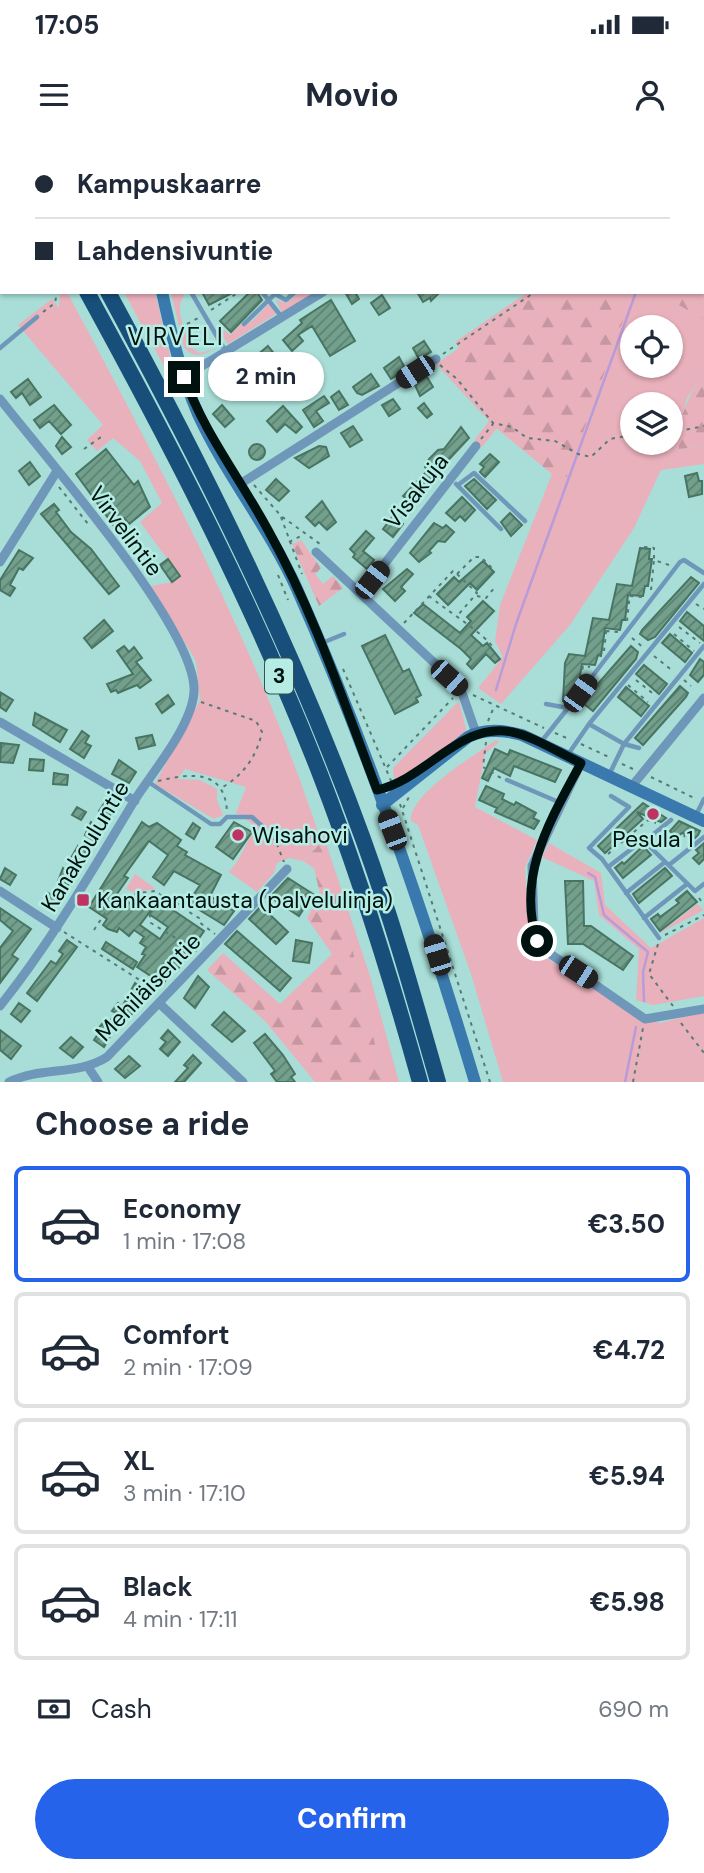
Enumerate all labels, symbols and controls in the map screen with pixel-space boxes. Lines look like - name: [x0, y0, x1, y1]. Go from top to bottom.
- text: 17:05: [35, 8, 100, 42]
- text: Movio: [305, 74, 399, 116]
- icon: menu: [35, 76, 73, 114]
- icon: person: [631, 76, 669, 114]
- text: Kampuskaarre: [77, 167, 261, 201]
- text: Lahdensivuntie: [77, 234, 273, 268]
- map controls: [620, 315, 683, 455]
- button: locate: [620, 315, 683, 378]
- district label: VIRVELI: [127, 321, 225, 352]
- callout: 2 min: [208, 352, 324, 402]
- car: [392, 352, 439, 392]
- route end: [168, 361, 200, 393]
- text: 2 min: [236, 361, 296, 391]
- button: layers: [620, 392, 683, 455]
- street label: Visakuja: [377, 447, 455, 535]
- street label: Virvelintie: [82, 480, 170, 582]
- car: [351, 557, 394, 603]
- car: [427, 656, 472, 700]
- road number: 3: [265, 658, 293, 694]
- car: [560, 670, 601, 716]
- street label: Kanakouluntie: [34, 775, 136, 917]
- marker: Pesula 1: [645, 806, 661, 822]
- car: [375, 807, 410, 853]
- place label: Wisahovi: [252, 820, 348, 850]
- place label: Pesula 1: [612, 824, 694, 854]
- marker: Wisahovi: [230, 827, 246, 843]
- place label: Kankaantausta (palvelulinja): [97, 885, 393, 915]
- marker: Kankaantausta (palvelulinja): [75, 892, 91, 908]
- route start: [521, 925, 553, 957]
- street label: Mehiläisentie: [89, 926, 207, 1048]
- car: [421, 932, 454, 978]
- car: [555, 952, 602, 992]
- text: Choose a ride: [35, 1103, 250, 1145]
- text: Economy: [123, 1192, 241, 1226]
- icon: car: [39, 1193, 102, 1256]
- text: €3.50: [588, 1207, 665, 1241]
- text: 1 min · 17:08: [123, 1226, 246, 1256]
- text: Comfort: [123, 1318, 229, 1352]
- icon: car: [39, 1319, 102, 1382]
- text: €4.72: [593, 1333, 665, 1367]
- text: 2 min · 17:09: [123, 1352, 253, 1382]
- text: XL: [123, 1444, 155, 1478]
- icon: car: [39, 1445, 102, 1508]
- text: €5.94: [589, 1459, 665, 1493]
- text: 3 min · 17:10: [123, 1478, 246, 1508]
- text: Black: [123, 1570, 193, 1604]
- icon: car: [39, 1571, 102, 1634]
- text: €5.98: [590, 1585, 665, 1619]
- text: 4 min · 17:11: [123, 1604, 238, 1634]
- icon: cash: [35, 1690, 73, 1728]
- text: Cash: [91, 1692, 152, 1726]
- text: 690 m: [598, 1694, 669, 1724]
- button: Confirm: [35, 1779, 669, 1859]

